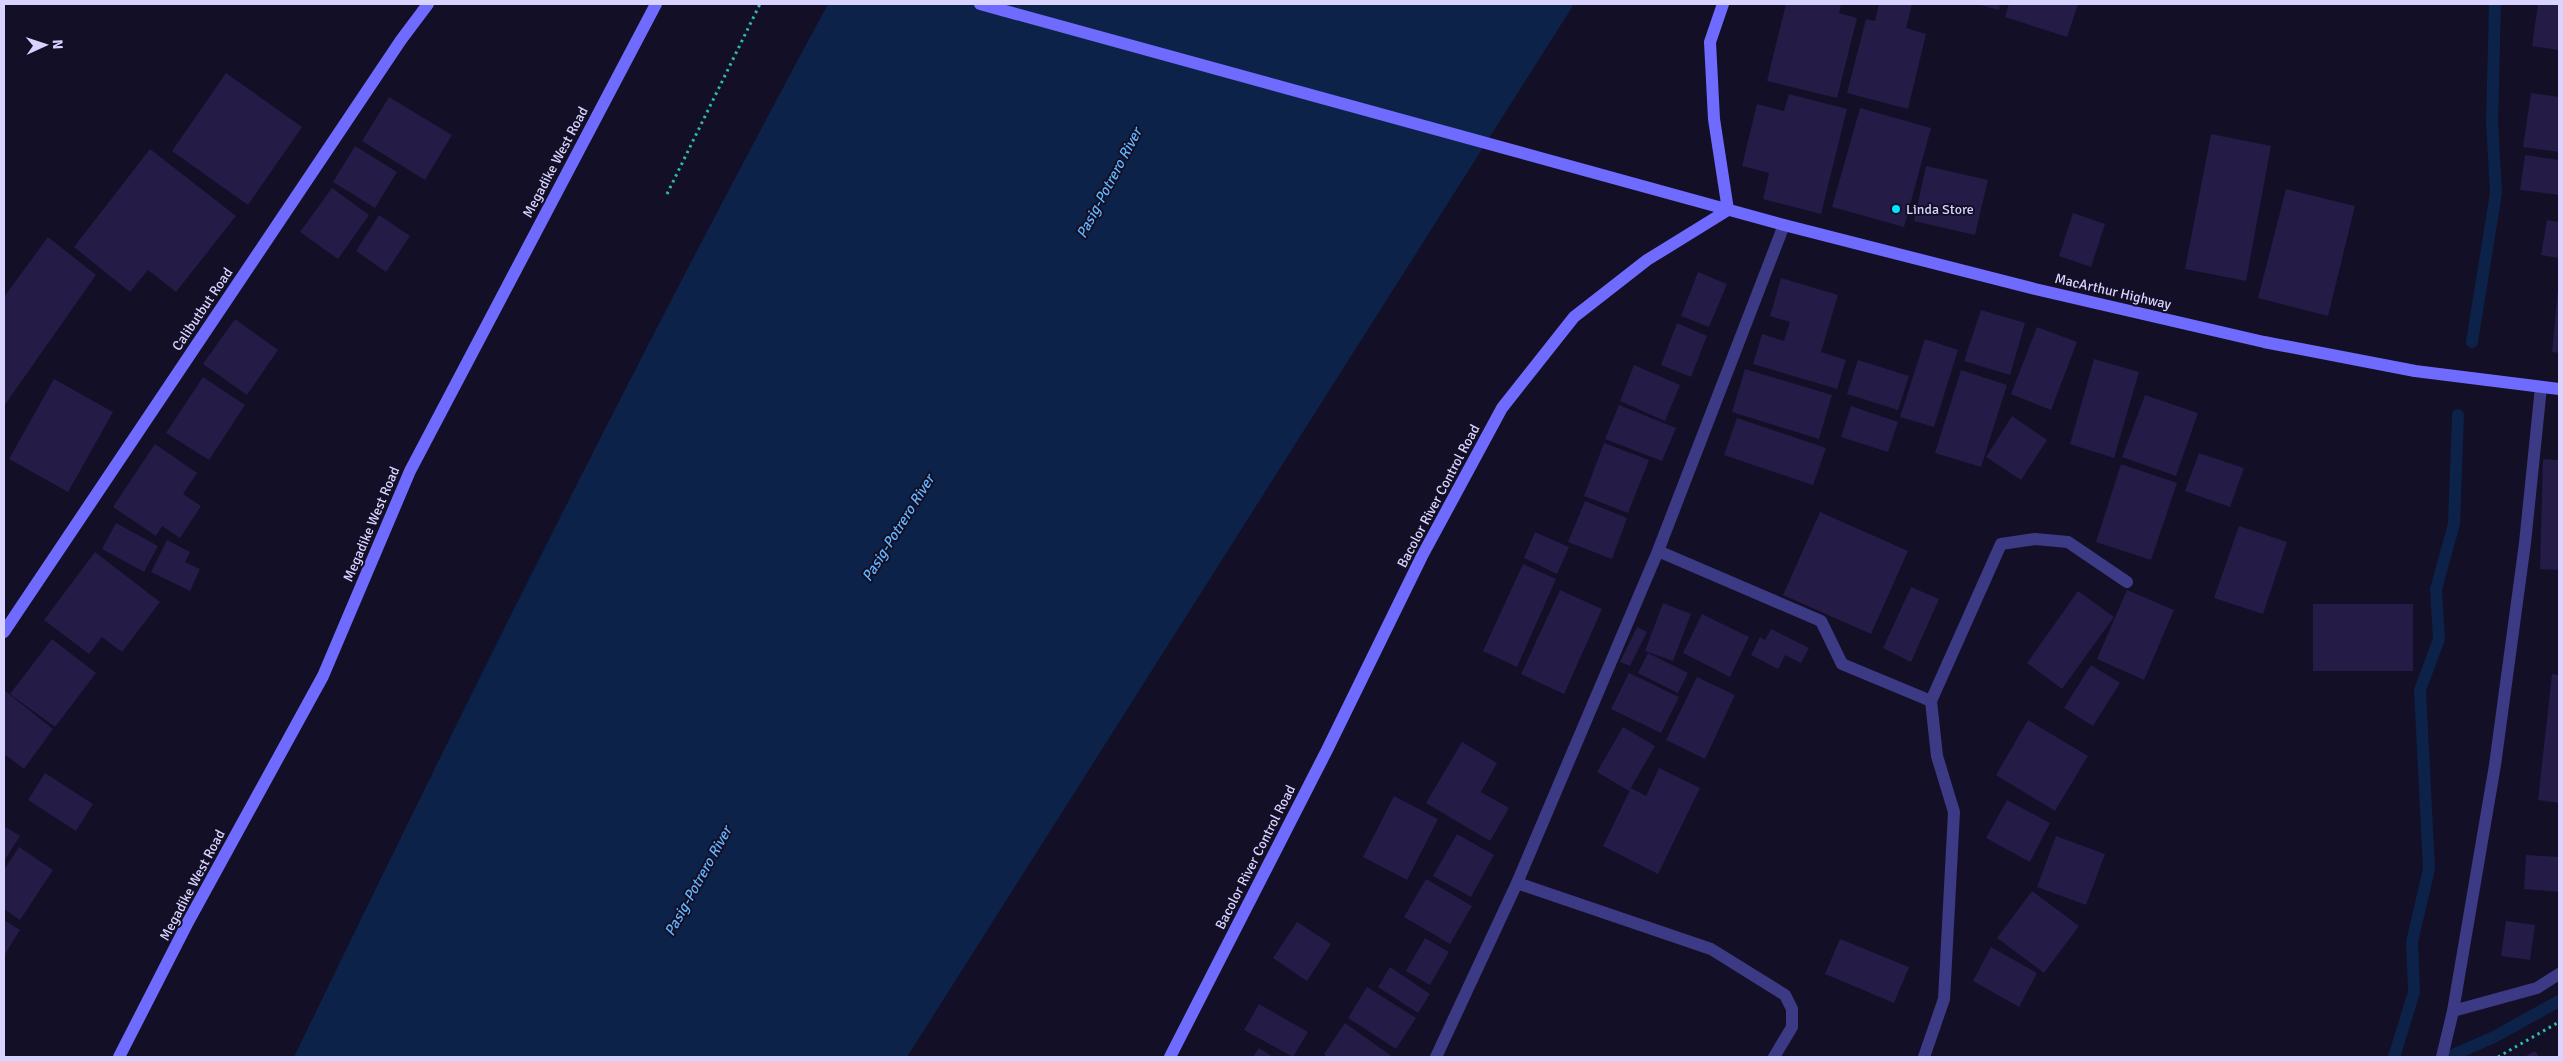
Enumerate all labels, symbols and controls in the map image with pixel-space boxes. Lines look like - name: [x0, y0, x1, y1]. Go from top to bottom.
- north arrow: [20, 20, 70, 70]
- text: N: [49, 39, 66, 50]
- street label: Megadike West Road: [519, 104, 592, 221]
- water label: Pasig-Potrero River: [1072, 123, 1147, 241]
- place label: Linda Store: [1906, 201, 1974, 218]
- marker: Linda Store: [1890, 203, 1902, 215]
- street label: Calibutbut Road: [168, 265, 236, 354]
- street label: MacArthur Highway: [2053, 270, 2173, 313]
- street label: Bacolor River Control Road: [1393, 422, 1483, 571]
- street label: Megadike West Road: [340, 464, 403, 584]
- water label: Pasig-Potrero River: [858, 469, 939, 585]
- street label: Bacolor River Control Road: [1212, 782, 1299, 932]
- water label: Pasig-Potrero River: [660, 821, 737, 939]
- street label: Megadike West Road: [156, 827, 229, 944]

